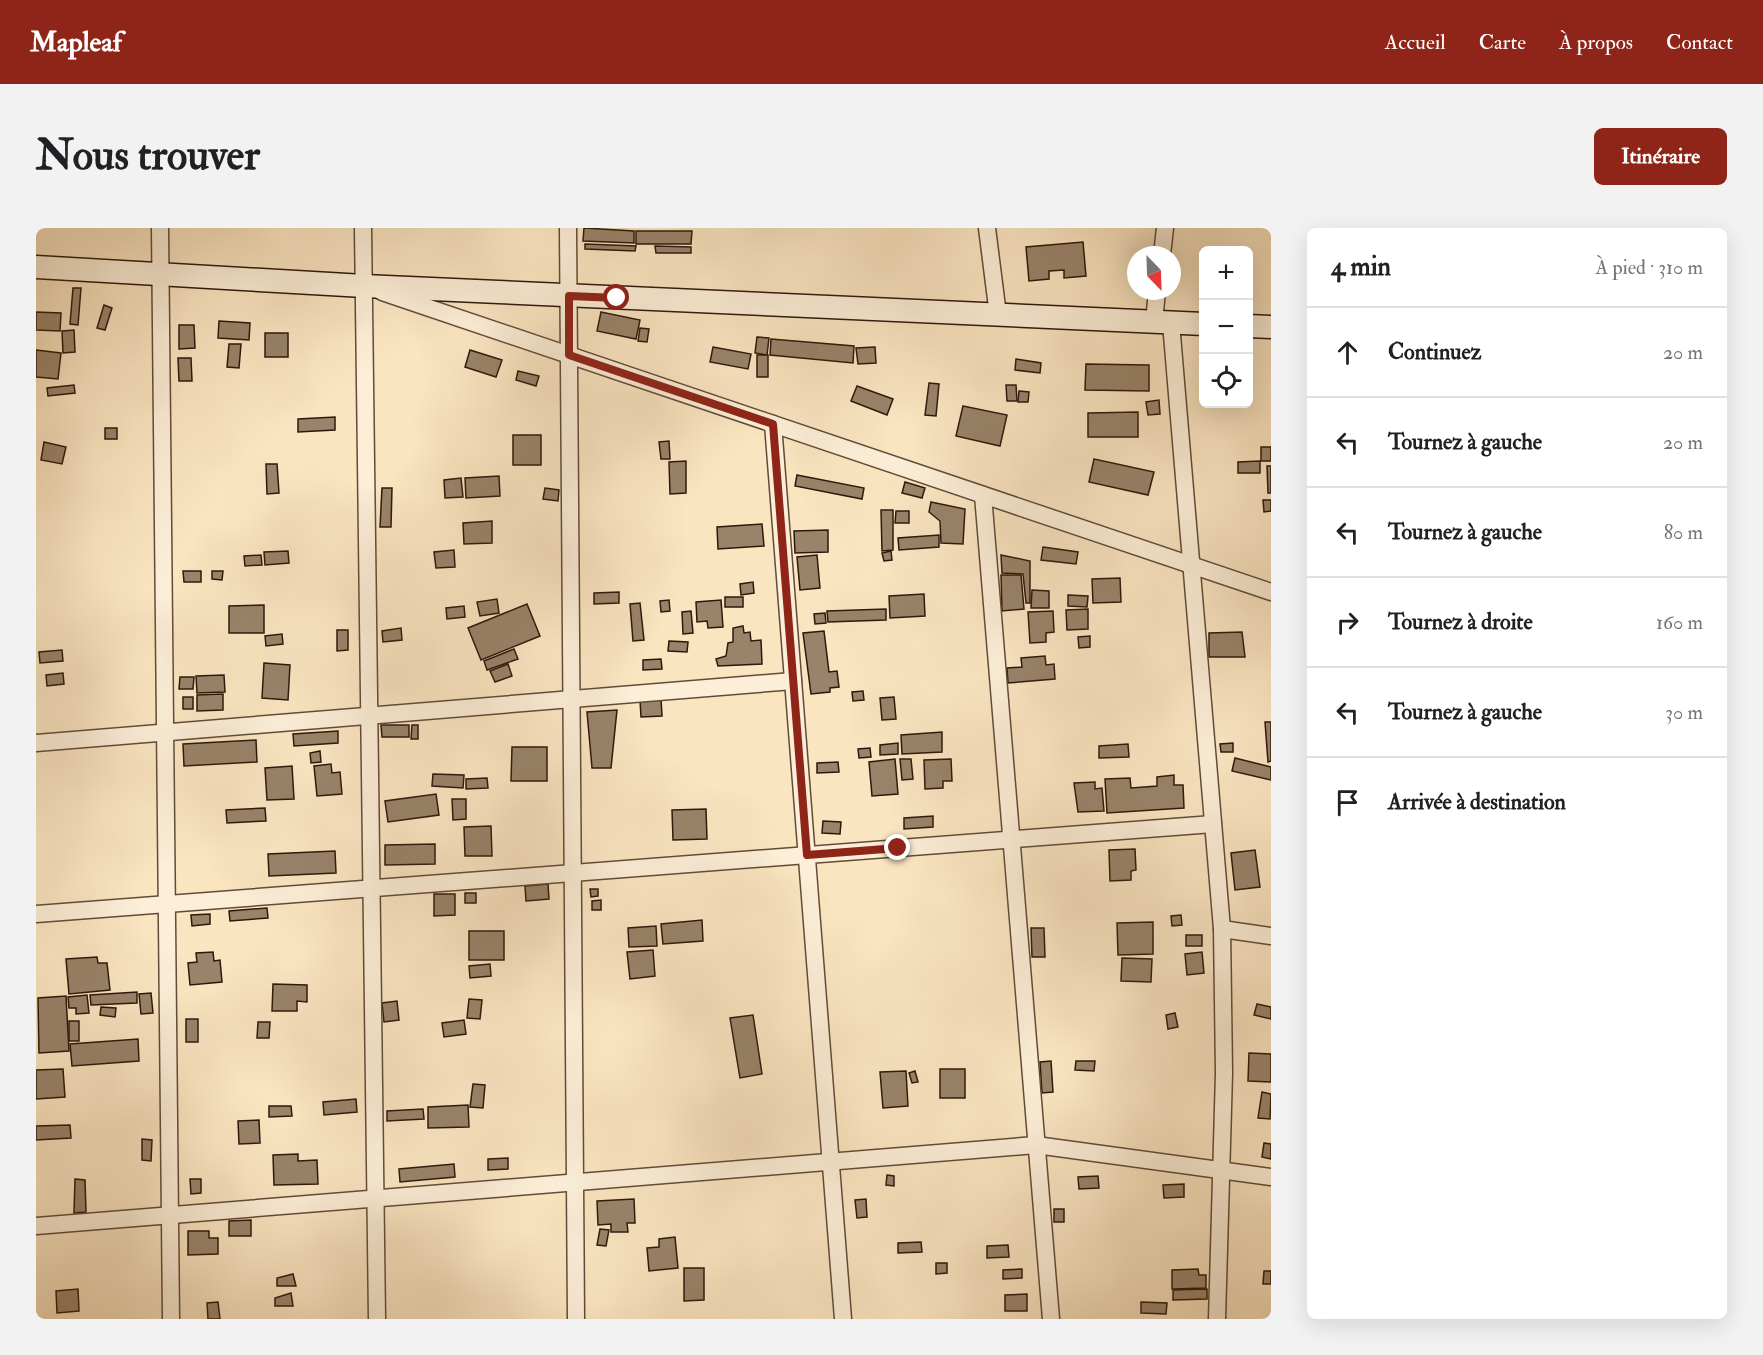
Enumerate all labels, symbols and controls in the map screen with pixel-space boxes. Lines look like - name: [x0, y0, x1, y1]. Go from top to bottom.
- text: Mapleaf: [30, 25, 122, 60]
- text: Accueil: [1385, 29, 1446, 56]
- text: Carte: [1479, 29, 1526, 56]
- text: À propos: [1559, 29, 1633, 56]
- text: Contact: [1666, 29, 1733, 56]
- button: Itinéraire: [1594, 128, 1727, 185]
- text: Nous trouver: [36, 130, 260, 182]
- north arrow: [1127, 246, 1181, 300]
- map controls: [1199, 246, 1253, 408]
- button: +: [1199, 246, 1253, 300]
- text: 4 min: [1331, 251, 1391, 283]
- text: À pied · 310 m: [1596, 255, 1703, 280]
- route start: [603, 284, 629, 310]
- button: −: [1199, 300, 1253, 354]
- icon: ahead: [1331, 336, 1364, 369]
- text: Continuez: [1388, 338, 1481, 366]
- text: 20 m: [1663, 340, 1703, 365]
- button: locate: [1199, 354, 1253, 408]
- icon: left: [1331, 426, 1364, 459]
- text: Tournez à gauche: [1388, 428, 1542, 456]
- text: 20 m: [1663, 430, 1703, 455]
- icon: left: [1331, 516, 1364, 549]
- text: Tournez à gauche: [1388, 518, 1542, 546]
- text: 80 m: [1664, 520, 1703, 545]
- icon: right: [1331, 606, 1364, 639]
- text: Tournez à droite: [1388, 608, 1533, 636]
- text: 160 m: [1656, 610, 1703, 635]
- icon: left: [1331, 696, 1364, 729]
- text: Tournez à gauche: [1388, 698, 1542, 726]
- text: 30 m: [1665, 700, 1703, 725]
- icon: arrive: [1331, 786, 1364, 819]
- text: Arrivée à destination: [1388, 788, 1566, 816]
- route end: [884, 834, 910, 860]

